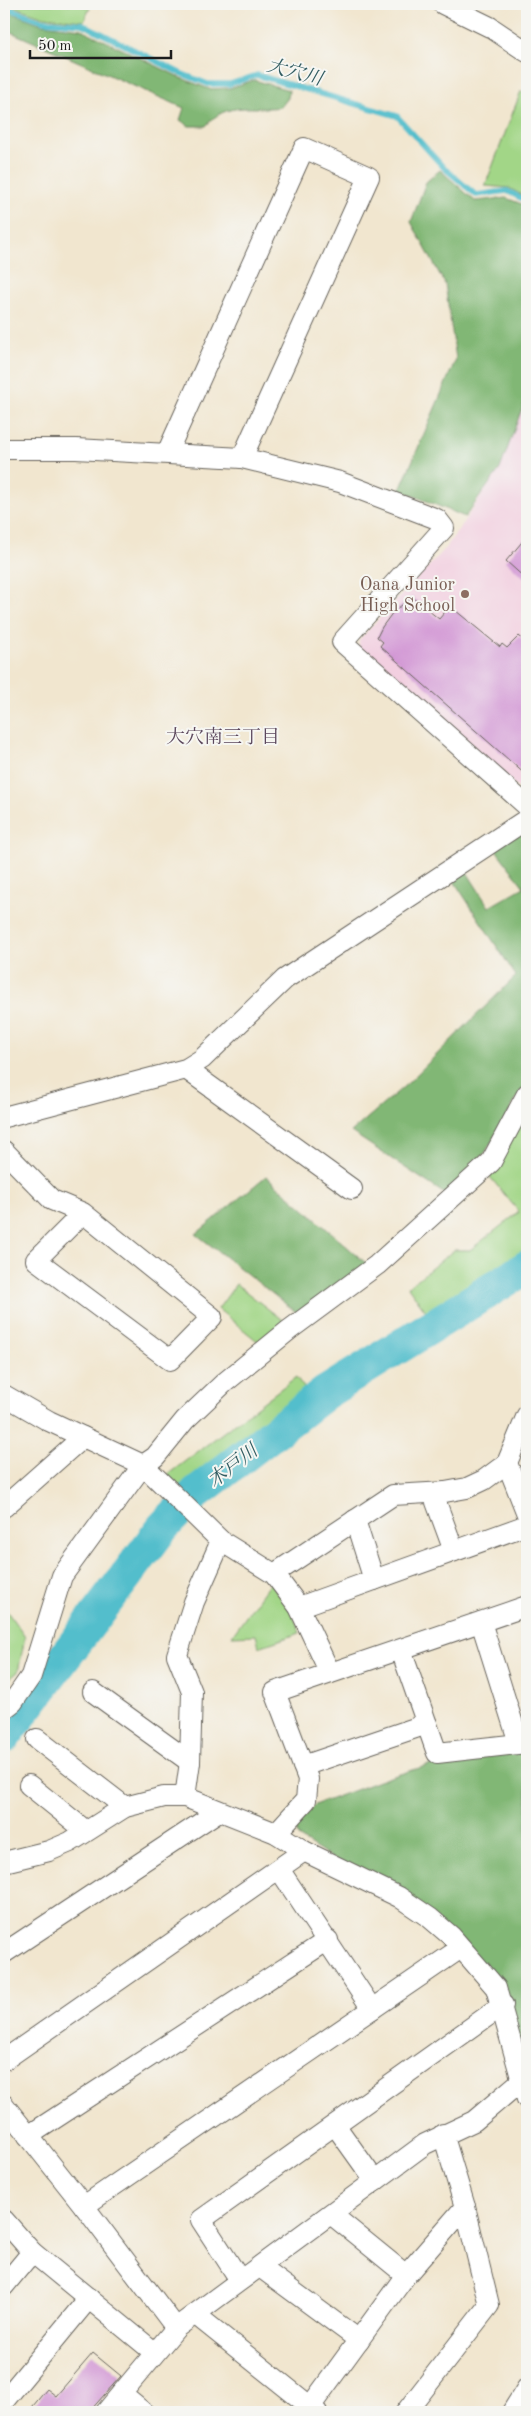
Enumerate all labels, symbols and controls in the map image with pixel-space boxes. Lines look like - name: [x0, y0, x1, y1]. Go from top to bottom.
- scale bar: [30, 28, 171, 60]
- text: 50 m: [38, 39, 72, 54]
- water label: 大穴川: [264, 55, 327, 90]
- place label: Oana Junior High School: [360, 576, 456, 615]
- marker: Oana Junior High School: [459, 588, 471, 600]
- district label: 大穴南三丁目: [166, 726, 280, 748]
- water label: 木戸川: [204, 1439, 263, 1492]

